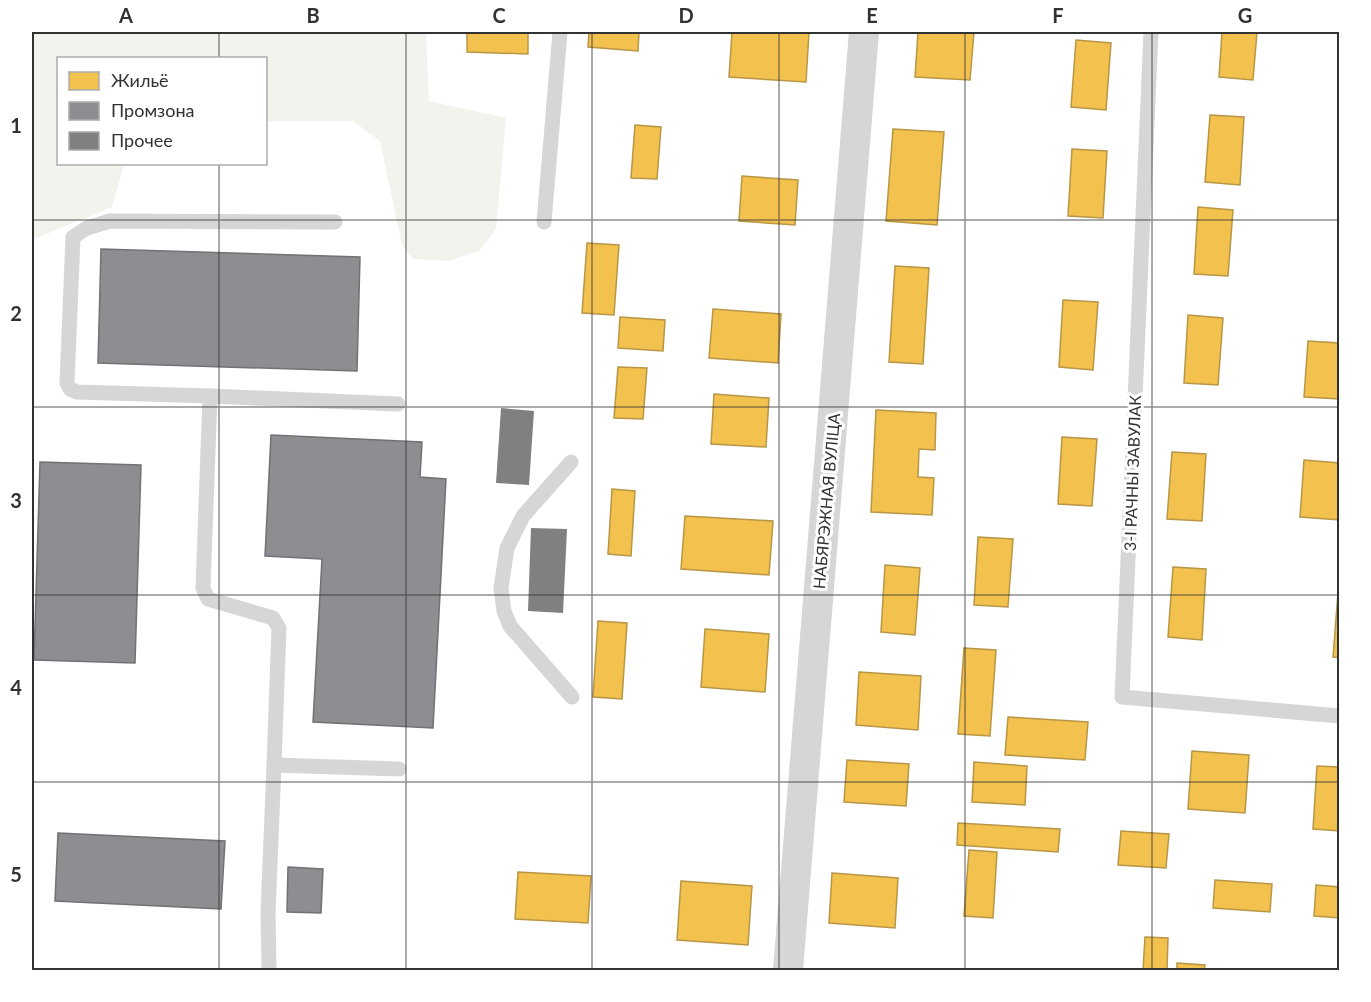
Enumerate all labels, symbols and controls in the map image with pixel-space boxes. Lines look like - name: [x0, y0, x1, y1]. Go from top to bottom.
- text: A: [118, 3, 133, 27]
- text: B: [306, 3, 320, 27]
- text: C: [492, 3, 506, 27]
- text: D: [678, 3, 694, 27]
- text: E: [866, 3, 878, 27]
- text: F: [1052, 3, 1064, 27]
- text: G: [1238, 3, 1252, 27]
- legend: [57, 57, 267, 165]
- text: Жильё: [111, 69, 169, 91]
- text: Промзона: [111, 99, 194, 121]
- text: 1: [10, 113, 22, 137]
- text: Прочее: [111, 129, 173, 151]
- text: 2: [10, 301, 22, 325]
- street label: 3-І РАЧНЫ ЗАВУЛАК: [1120, 394, 1144, 551]
- street label: НАБЯРЭЖНАЯ ВУЛІЦА: [809, 412, 843, 590]
- text: 3: [10, 488, 22, 512]
- text: 4: [10, 675, 22, 699]
- text: 5: [10, 862, 22, 886]

